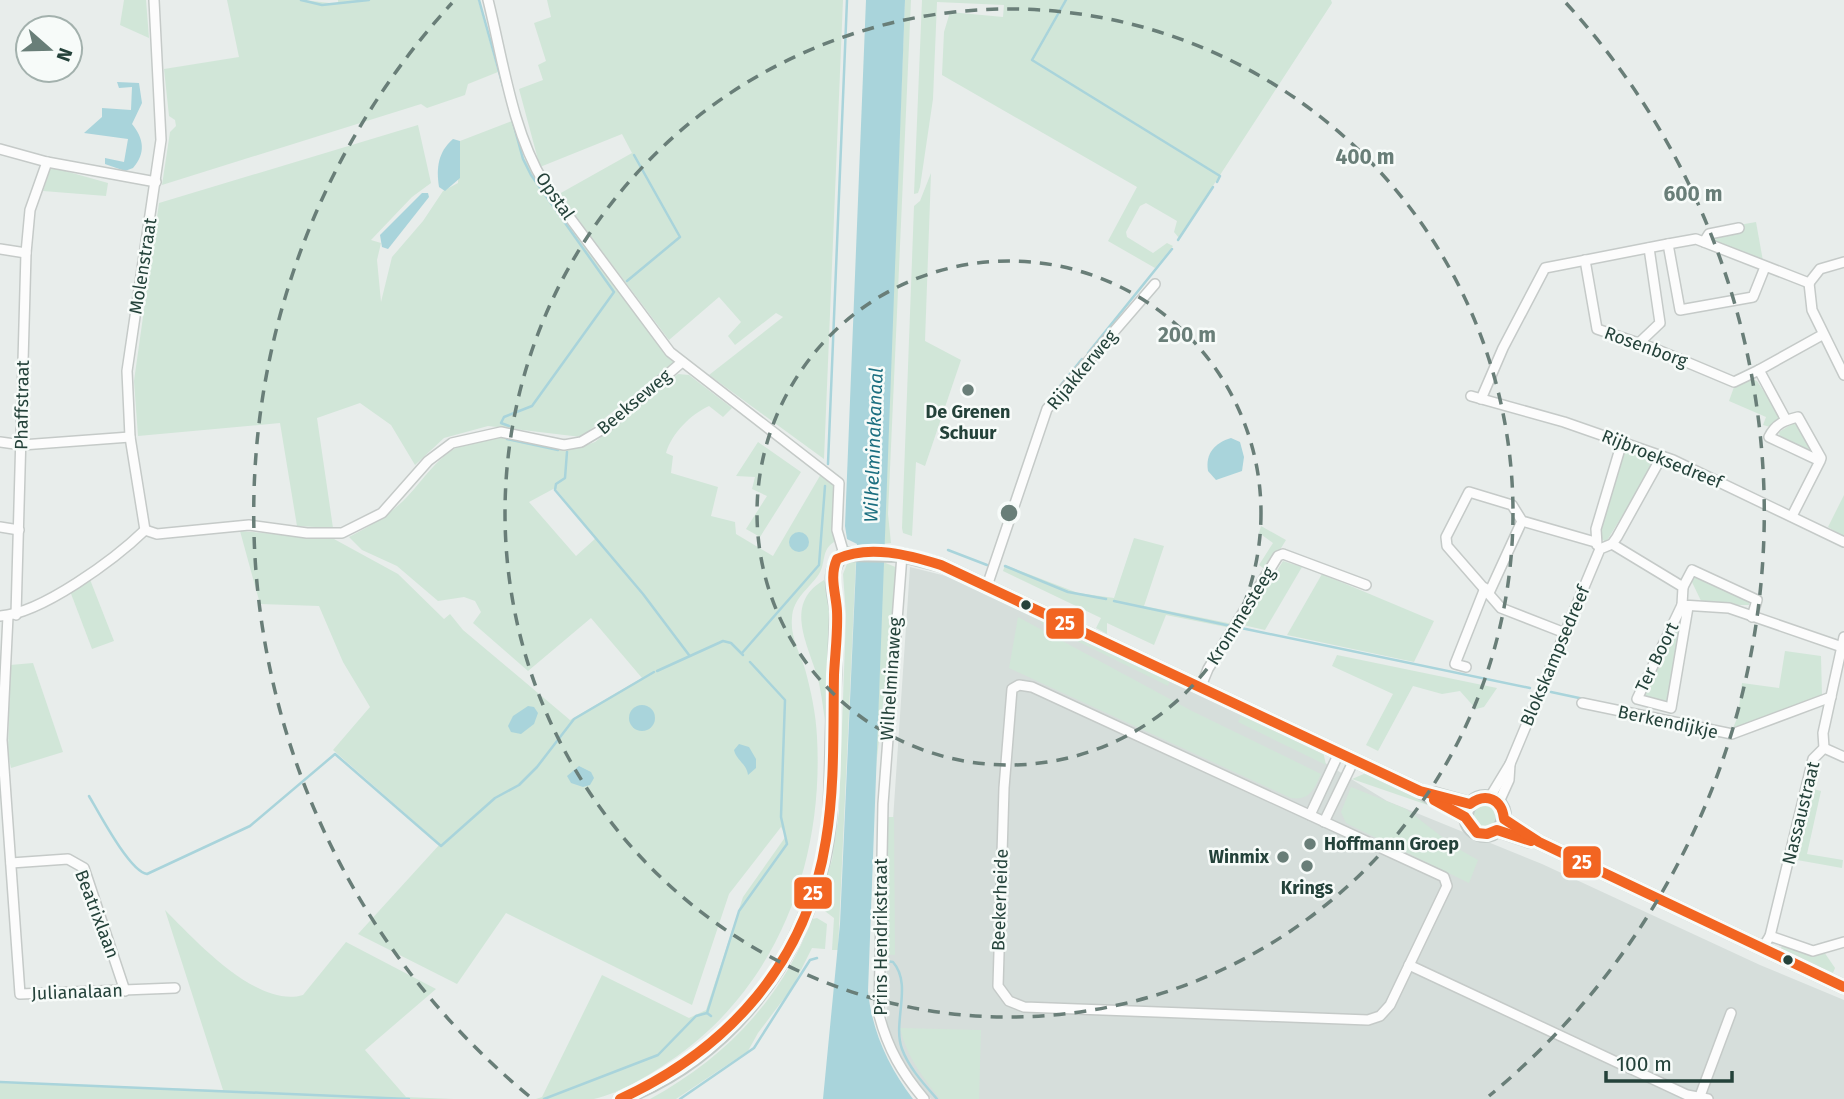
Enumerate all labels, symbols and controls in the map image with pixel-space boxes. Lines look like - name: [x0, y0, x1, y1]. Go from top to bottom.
- north arrow: [14, 14, 84, 84]
- text: N: [52, 45, 77, 65]
- text: 400 m: [1335, 144, 1395, 170]
- street label: Opstal: [531, 168, 579, 224]
- text: 600 m: [1663, 181, 1723, 207]
- street label: Molenstraat: [125, 216, 162, 316]
- text: 200 m: [1158, 322, 1216, 348]
- street label: Rosenborg: [1601, 322, 1691, 372]
- street label: Rijakkerweg: [1042, 325, 1122, 415]
- street label: Phaffstraat: [10, 360, 34, 450]
- street label: Beekseweg: [592, 364, 676, 439]
- water label: Wilhelminakanaal: [859, 367, 888, 523]
- marker: De Grenen Schuur: [960, 382, 976, 398]
- place label: De Grenen Schuur: [926, 401, 1010, 444]
- street label: Rijbroeksedreef: [1598, 425, 1728, 494]
- centre of rings: [997, 501, 1021, 525]
- street label: Krommesteeg: [1202, 562, 1280, 669]
- street label: Blokskampsedreef: [1516, 581, 1595, 729]
- unlabelled marker: [1019, 598, 1033, 612]
- line badge: 25: [1045, 607, 1085, 640]
- text: 25: [1055, 612, 1075, 635]
- street label: Wilhelminaweg: [876, 616, 906, 741]
- street label: Ter Boort: [1631, 618, 1684, 696]
- street label: Berkendijkje: [1616, 701, 1720, 743]
- street label: Nassaustraat: [1778, 759, 1825, 867]
- place label: Hoffmann Groep: [1324, 833, 1459, 855]
- marker: Hoffmann Groep: [1302, 836, 1318, 852]
- line badge: 25: [1562, 845, 1602, 879]
- place label: Winmix: [1209, 846, 1270, 868]
- street label: Beekerheide: [987, 848, 1013, 952]
- marker: Winmix: [1275, 849, 1291, 865]
- text: 25: [1572, 851, 1592, 874]
- street label: Prins Hendrikstraat: [870, 858, 892, 1016]
- marker: Krings: [1299, 858, 1315, 874]
- street label: Beatrixlaan: [70, 867, 124, 961]
- line badge: 25: [793, 876, 833, 910]
- place label: Krings: [1281, 877, 1334, 899]
- text: 25: [803, 882, 823, 905]
- unlabelled marker: [1781, 953, 1795, 967]
- street label: Julianalaan: [31, 979, 123, 1005]
- scale bar: [1606, 1040, 1732, 1084]
- text: 100 m: [1616, 1051, 1672, 1077]

